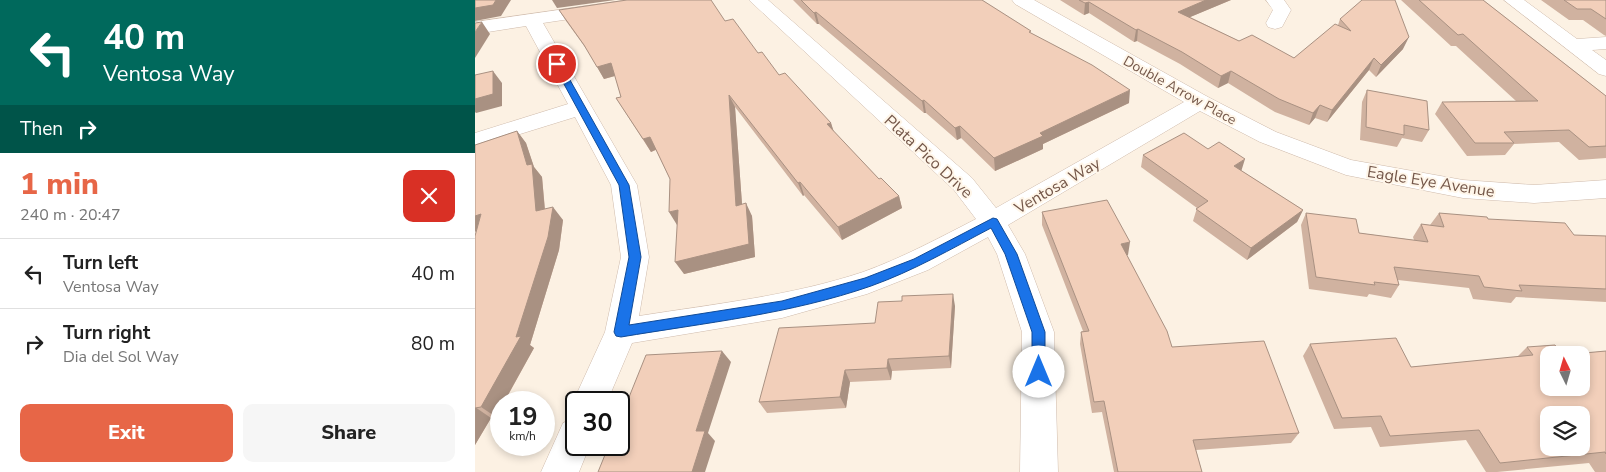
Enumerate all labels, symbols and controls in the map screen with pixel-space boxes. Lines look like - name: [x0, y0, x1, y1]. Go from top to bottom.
- text: 40 m: [103, 14, 185, 61]
- icon: left: [20, 20, 85, 85]
- pin: [536, 43, 578, 85]
- icon: arrive: [543, 50, 571, 78]
- street label: Double Arrow Place: [1120, 51, 1240, 129]
- text: Ventosa Way: [103, 59, 235, 89]
- street label: Plata Pico Drive: [879, 110, 977, 204]
- icon: right: [73, 115, 101, 143]
- text: Then: [20, 116, 63, 142]
- street label: Ventosa Way: [1010, 152, 1105, 220]
- street label: Eagle Eye Avenue: [1366, 161, 1496, 203]
- text: 1 min: [20, 164, 99, 205]
- button: close: [403, 170, 455, 222]
- text: 240 m · 20:47: [20, 204, 121, 226]
- text: Turn left: [63, 250, 138, 276]
- icon: left: [20, 260, 48, 288]
- text: 40 m: [411, 261, 455, 287]
- text: Ventosa Way: [63, 276, 159, 298]
- text: Turn right: [63, 320, 150, 346]
- icon: right: [20, 330, 48, 358]
- text: 80 m: [411, 331, 455, 357]
- position arrow: [1012, 345, 1064, 397]
- text: Dia del Sol Way: [63, 346, 179, 368]
- north arrow: [1540, 346, 1590, 396]
- map controls: [1540, 346, 1590, 456]
- speed limit sign: 30: [565, 391, 630, 456]
- text: 19: [507, 400, 538, 434]
- button: Exit: [20, 404, 233, 462]
- button: Share: [243, 404, 455, 462]
- button: layers: [1540, 406, 1590, 456]
- text: km/h: [509, 428, 536, 444]

